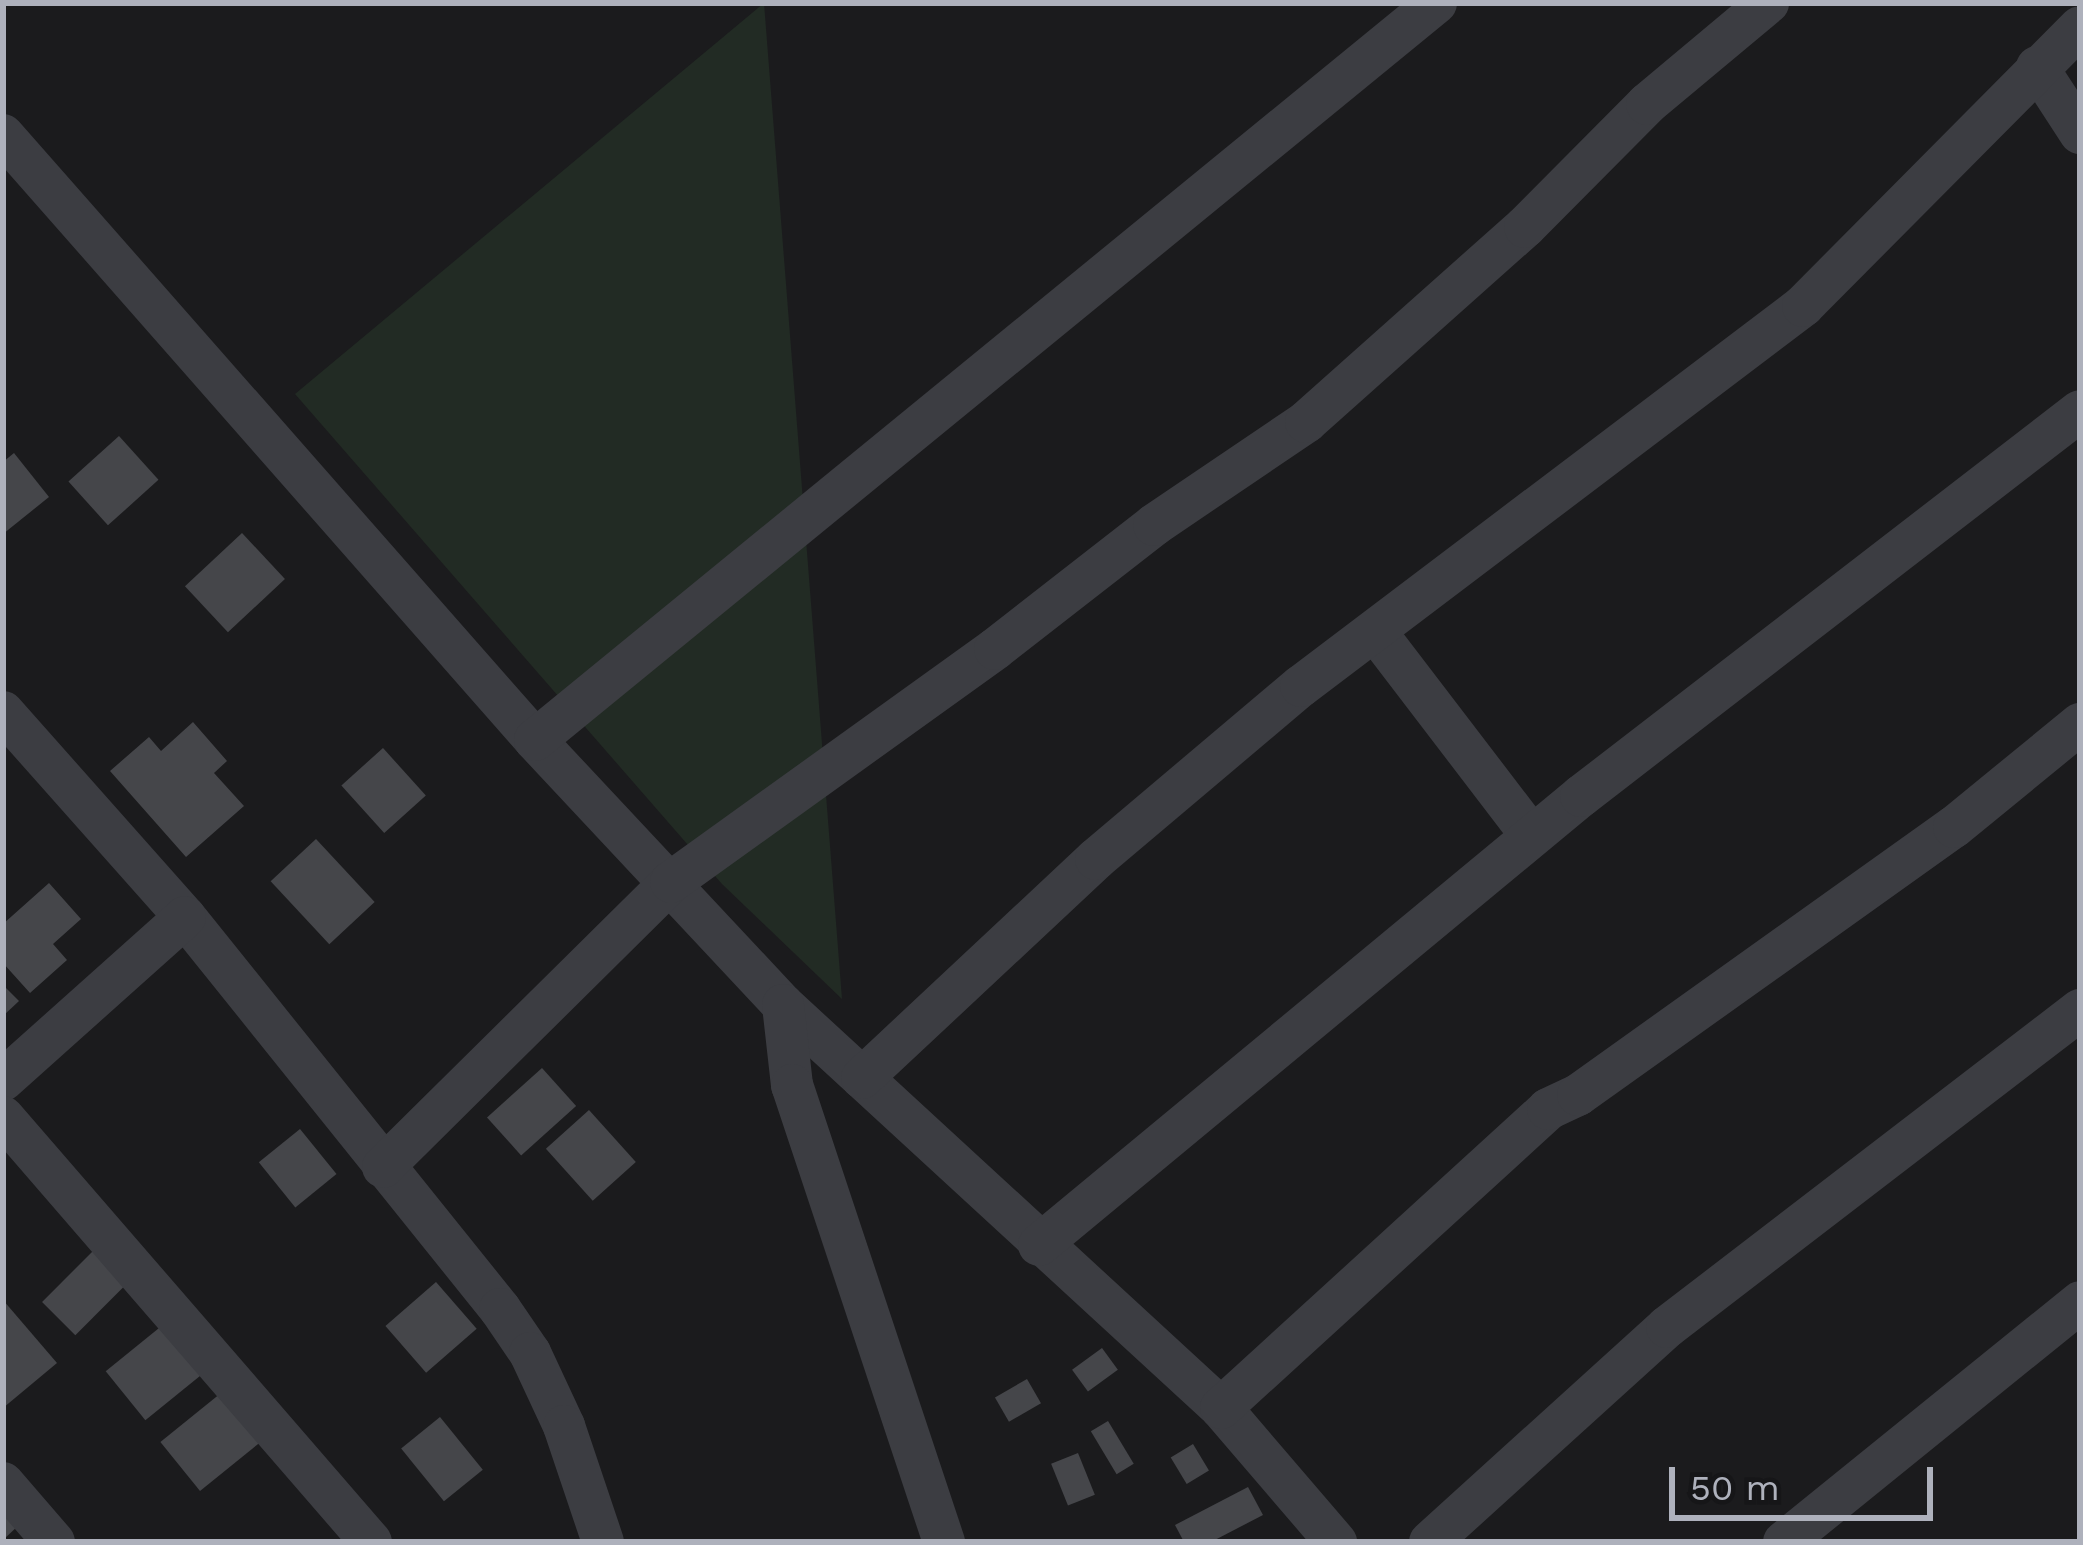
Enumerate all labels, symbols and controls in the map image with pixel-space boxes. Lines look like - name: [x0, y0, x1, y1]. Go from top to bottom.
- scale bar: [1675, 1443, 1939, 1517]
- text: 50 m: [1690, 1467, 1780, 1509]

